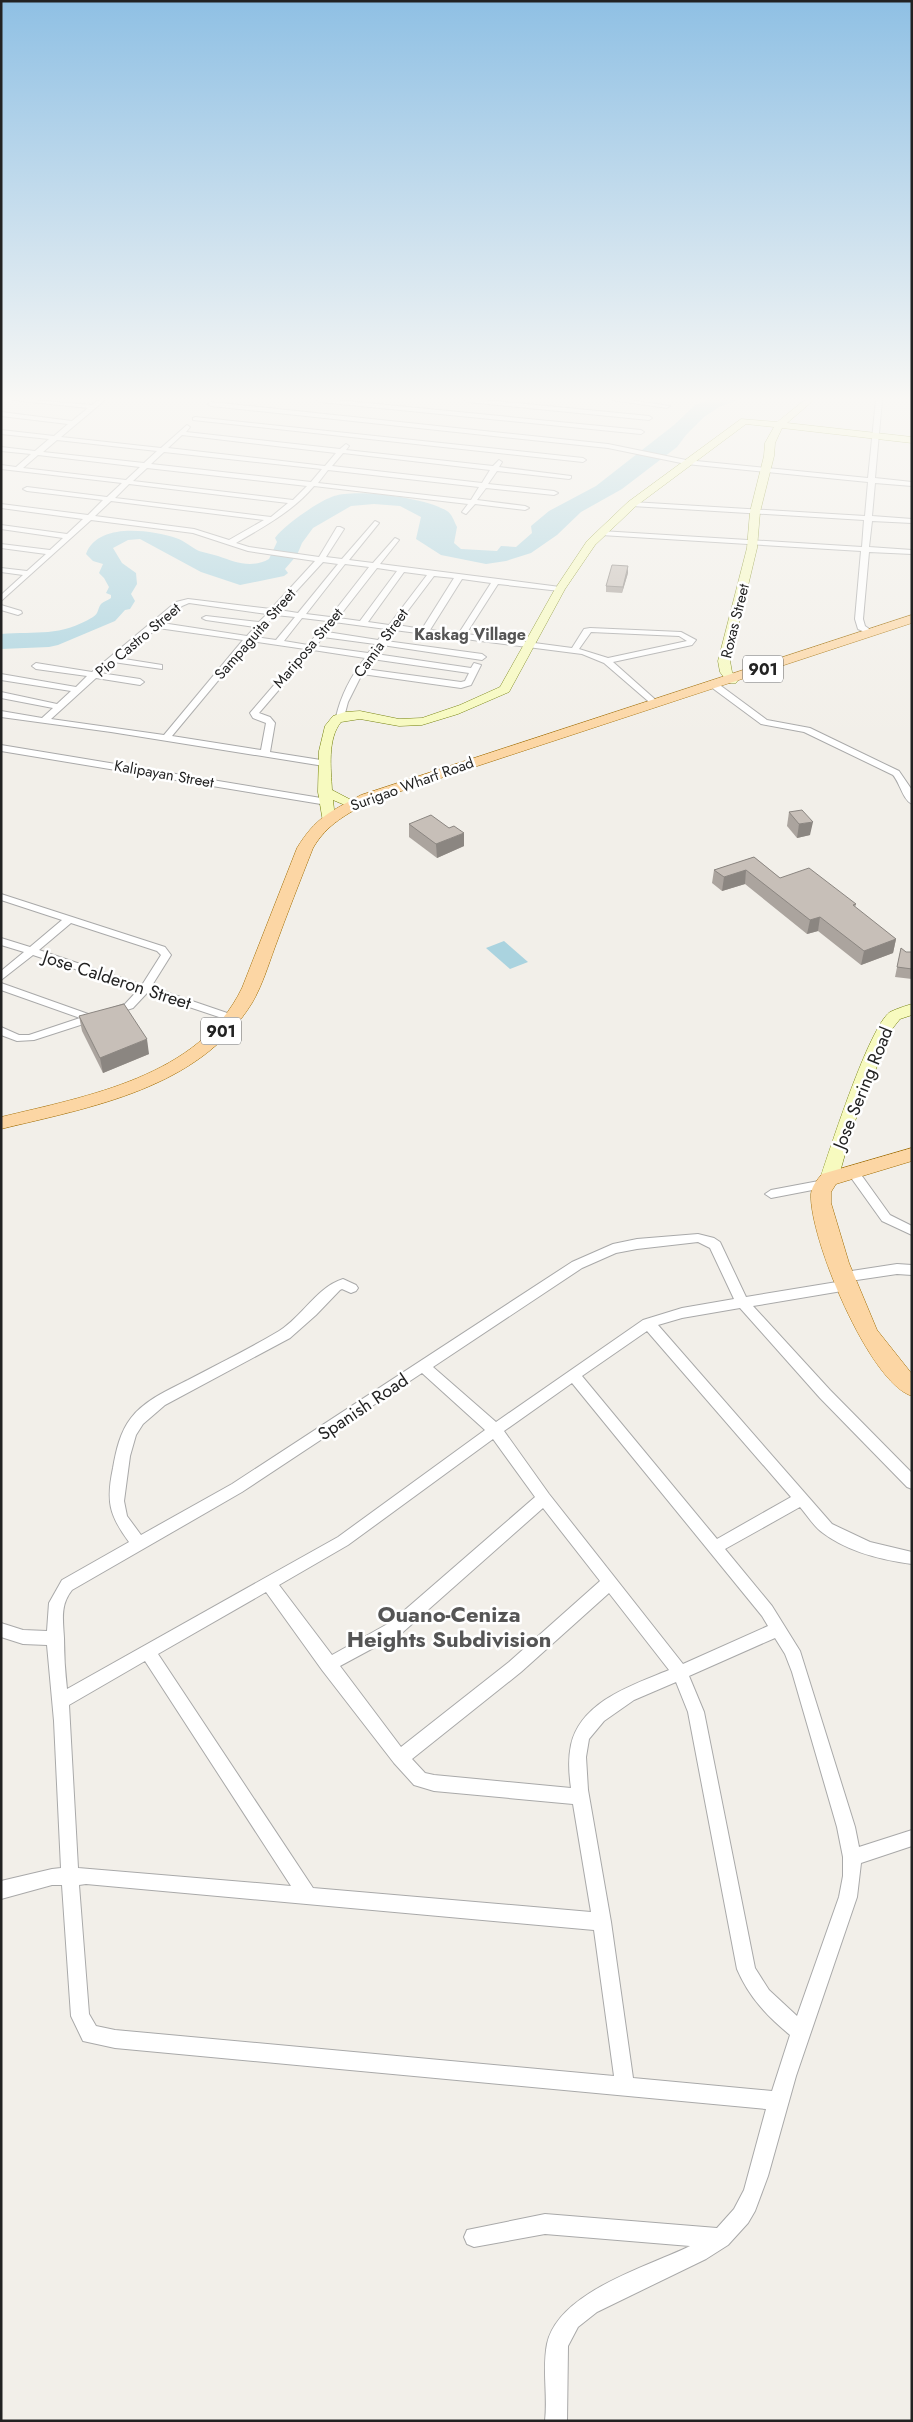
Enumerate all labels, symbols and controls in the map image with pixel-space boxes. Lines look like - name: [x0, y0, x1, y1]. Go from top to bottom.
- street label: Roxas Street: [715, 581, 755, 661]
- street label: Sampaguita Street: [209, 583, 301, 684]
- street label: Pio Castro Street: [91, 597, 186, 682]
- street label: Mariposa Street: [268, 603, 348, 693]
- street label: Camia Street: [348, 604, 414, 682]
- district label: Kaskag Village: [414, 623, 526, 646]
- road number: 901: [743, 656, 783, 682]
- street label: Surigao Wharf Road: [347, 751, 477, 817]
- street label: Kalipayan Street: [112, 754, 216, 794]
- street label: Jose Calderon Street: [38, 943, 195, 1016]
- road number: 901: [201, 1018, 241, 1044]
- street label: Jose Sering Road: [826, 1023, 899, 1155]
- street label: Spanish Road: [313, 1367, 413, 1447]
- district label: Ouano-Ceniza Heights Subdivision: [347, 1598, 551, 1655]

